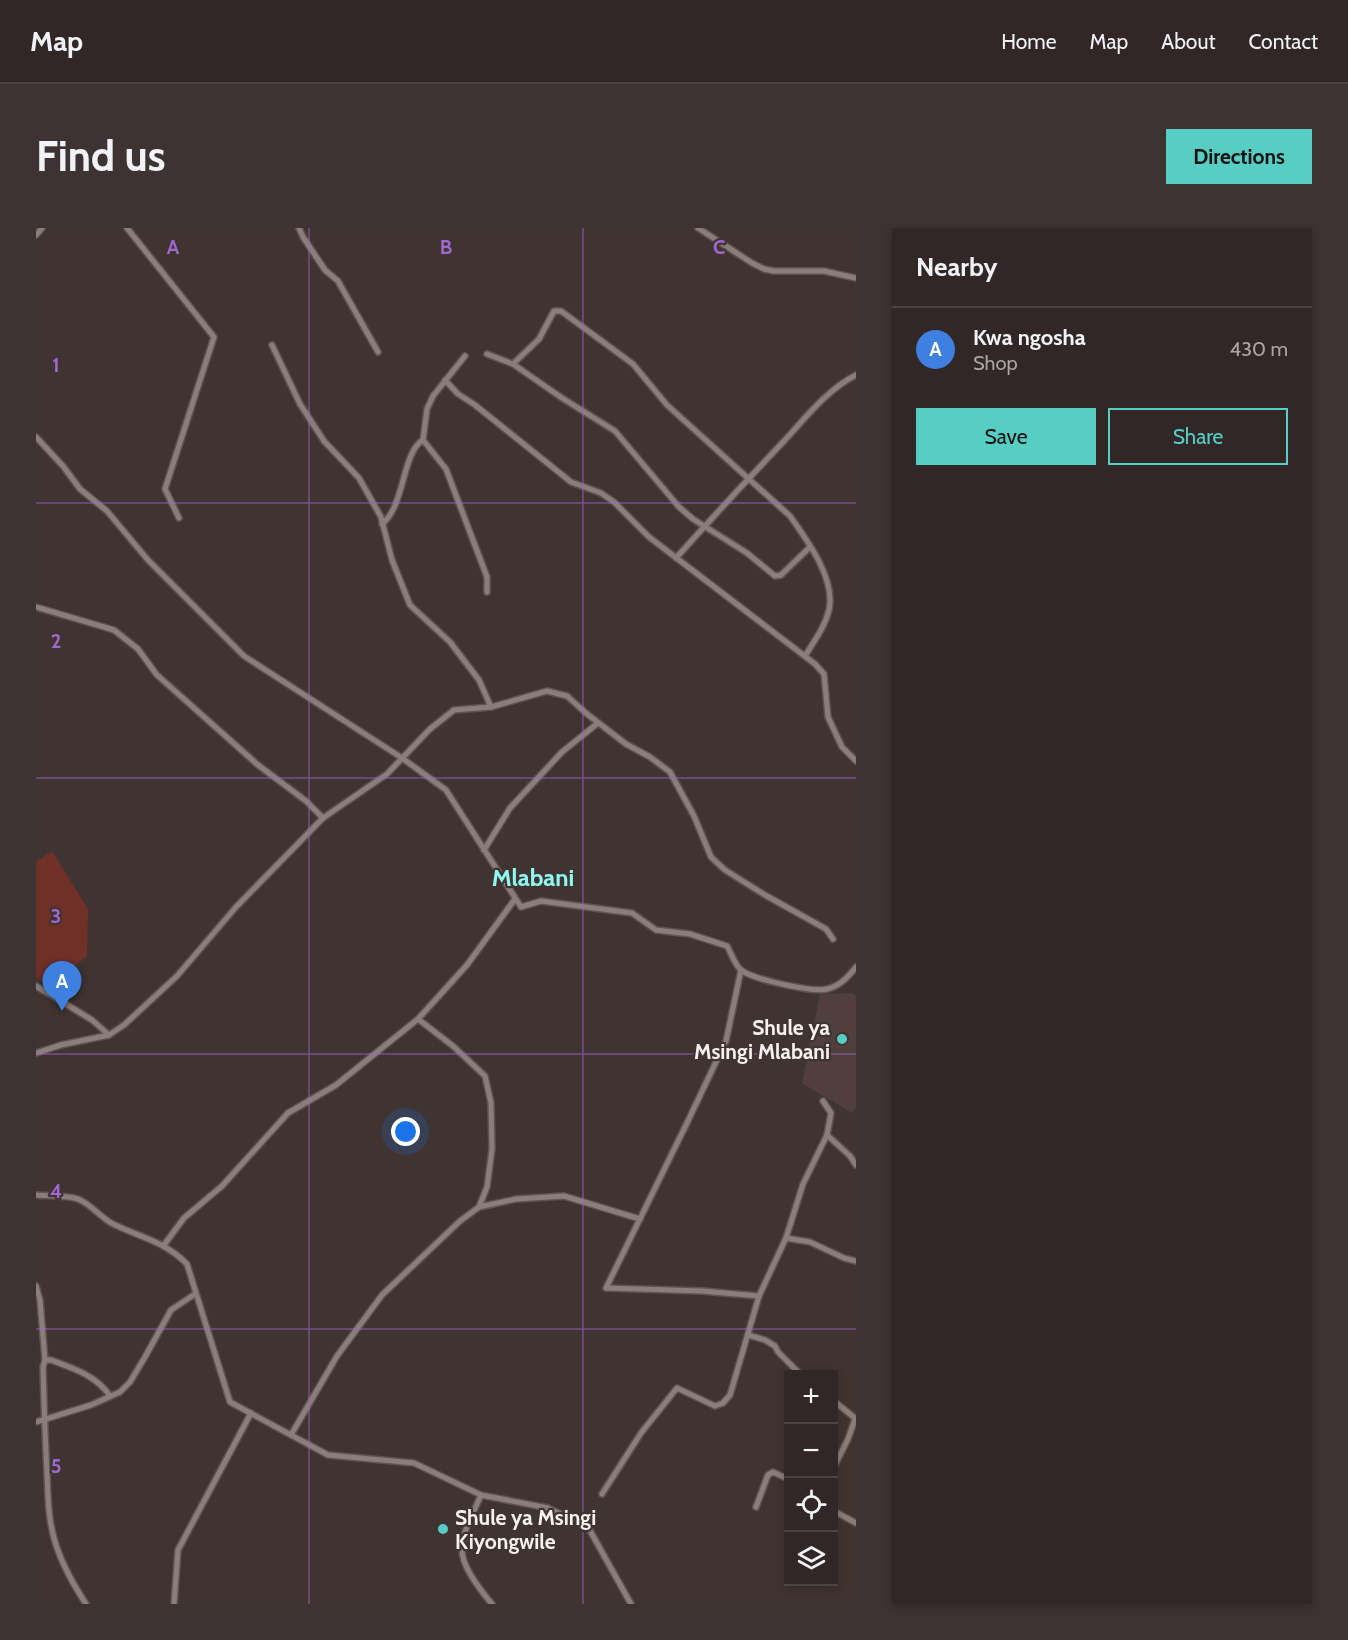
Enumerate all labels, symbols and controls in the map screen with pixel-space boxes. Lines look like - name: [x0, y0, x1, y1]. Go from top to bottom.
- text: Map: [30, 24, 83, 58]
- text: Home: [1001, 29, 1057, 54]
- text: Map: [1090, 29, 1128, 54]
- text: About: [1161, 29, 1215, 54]
- text: Contact: [1248, 29, 1318, 54]
- button: Directions: [1166, 129, 1312, 184]
- text: Find us: [36, 130, 165, 182]
- text: A: [167, 235, 180, 259]
- text: B: [440, 235, 452, 259]
- text: C: [713, 235, 725, 259]
- text: Nearby: [916, 251, 997, 283]
- text: Kwa ngosha: [973, 324, 1086, 351]
- text: A: [929, 337, 942, 361]
- text: 430 m: [1230, 337, 1288, 361]
- text: Shop: [973, 351, 1018, 375]
- text: 1: [52, 353, 60, 377]
- button: Save: [916, 408, 1096, 465]
- button: Share: [1108, 408, 1288, 465]
- text: 2: [51, 629, 61, 653]
- district label: Mlabani: [492, 863, 574, 892]
- text: 3: [51, 904, 61, 928]
- pin: A: [42, 962, 82, 1011]
- place label: Shule ya Msingi Mlabani: [694, 1015, 831, 1064]
- marker: Shule ya Msingi Mlabani: [835, 1032, 849, 1046]
- your location: [391, 1117, 420, 1146]
- text: 4: [50, 1179, 62, 1203]
- map controls: [784, 1370, 838, 1586]
- button: +: [784, 1370, 838, 1424]
- button: −: [784, 1424, 838, 1478]
- text: 5: [51, 1454, 61, 1478]
- button: locate: [784, 1478, 838, 1532]
- place label: Shule ya Msingi Kiyongwile: [455, 1505, 596, 1554]
- marker: Shule ya Msingi Kiyongwile: [436, 1522, 450, 1536]
- button: layers: [784, 1532, 838, 1586]

